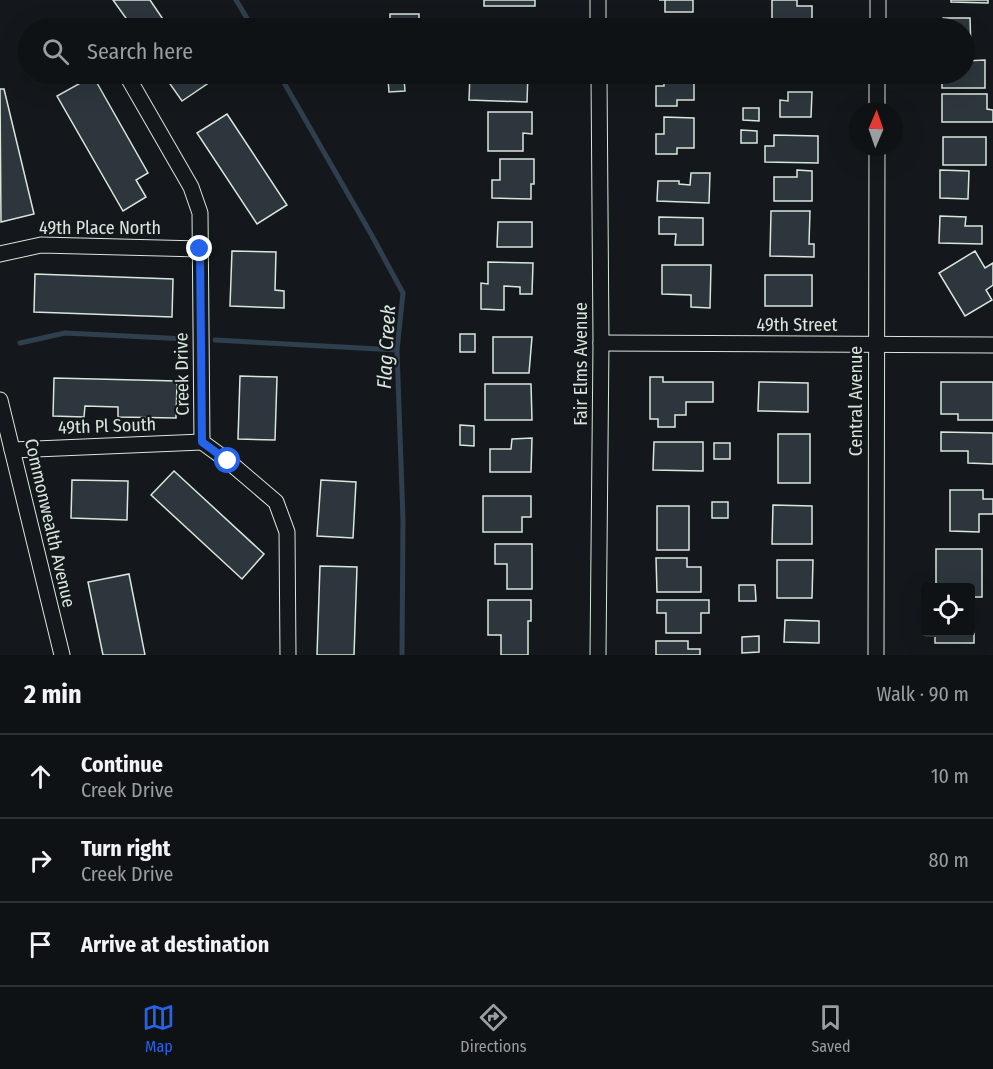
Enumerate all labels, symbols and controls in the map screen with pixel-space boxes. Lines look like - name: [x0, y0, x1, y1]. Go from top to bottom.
- search box: [18, 18, 975, 84]
- icon: search: [39, 35, 72, 68]
- text: Search here: [87, 38, 193, 65]
- north arrow: [849, 102, 903, 156]
- street label: 49th Place North: [39, 217, 161, 239]
- route end: [186, 235, 212, 261]
- street label: Fair Elms Avenue: [570, 302, 592, 426]
- water label: Flag Creek: [372, 304, 400, 390]
- street label: 49th Street: [757, 314, 838, 336]
- street label: Creek Drive: [170, 332, 194, 416]
- street label: Central Avenue: [845, 346, 867, 456]
- street label: 49th Pl South: [58, 413, 156, 439]
- street label: Commonwealth Avenue: [20, 436, 80, 610]
- route start: [214, 447, 240, 473]
- map controls: [921, 583, 975, 637]
- button: locate: [921, 583, 975, 637]
- text: 2 min: [24, 679, 82, 710]
- text: Walk · 90 m: [877, 682, 969, 706]
- text: Continue: [81, 751, 163, 778]
- icon: ahead: [24, 760, 57, 793]
- text: 10 m: [931, 764, 969, 788]
- text: Creek Drive: [81, 778, 173, 802]
- text: Turn right: [81, 835, 170, 862]
- icon: right: [24, 844, 57, 877]
- text: 80 m: [929, 848, 969, 872]
- text: Creek Drive: [81, 862, 173, 886]
- icon: arrive: [24, 928, 57, 961]
- text: Arrive at destination: [81, 931, 269, 958]
- tab: Map: [142, 1001, 175, 1056]
- tab: Directions: [460, 1001, 527, 1056]
- tab: Saved: [811, 1001, 851, 1056]

